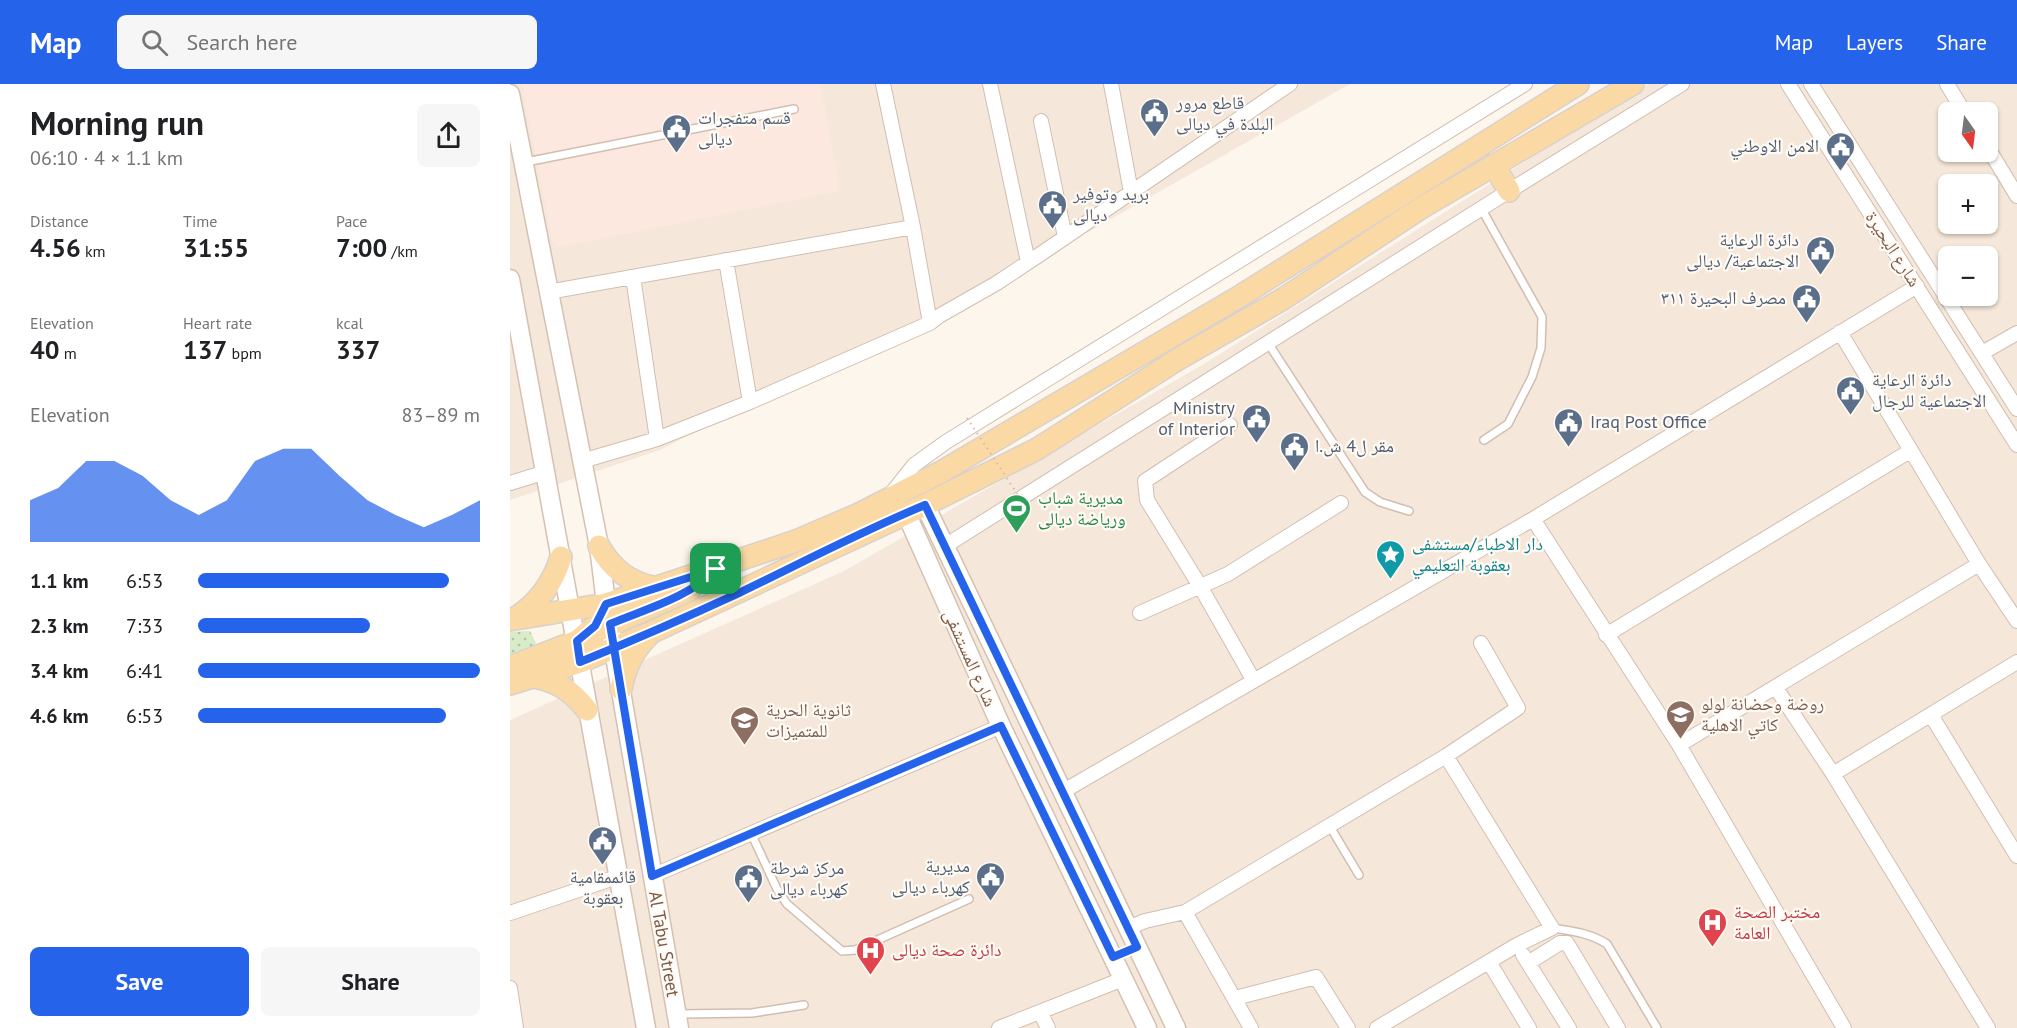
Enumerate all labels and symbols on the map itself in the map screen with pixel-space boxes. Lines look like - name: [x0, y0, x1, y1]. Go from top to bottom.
- place label: قاطع مرور البلدة في ديالى: [1175, 91, 1274, 139]
- public building icon: قاطع مرور البلدة في ديالى: [1139, 97, 1171, 139]
- north arrow: [1938, 102, 1998, 162]
- place label: قسم متفجرات ديالى: [698, 106, 791, 150]
- public building icon: قسم متفجرات ديالى: [661, 112, 693, 154]
- public building icon: الامن الاوطني: [1824, 130, 1856, 172]
- place label: الامن الاوطني: [1730, 134, 1819, 161]
- place label: بريد وتوفير ديالى: [1072, 182, 1149, 226]
- public building icon: بريد وتوفير ديالى: [1036, 188, 1068, 230]
- street label: شارع البحيرة: [1860, 207, 1926, 291]
- place label: دائرة الرعاية الاجتماعية/ ديالى: [1686, 228, 1799, 272]
- public building icon: دائرة الرعاية الاجتماعية/ ديالى: [1804, 234, 1836, 276]
- public building icon: مصرف البحيرة ٣١١: [1791, 282, 1823, 324]
- place label: مصرف البحيرة ٣١١: [1661, 286, 1786, 309]
- place label: دائرة الرعاية الاجتماعية للرجال: [1872, 368, 1986, 412]
- public building icon: دائرة الرعاية الاجتماعية للرجال: [1835, 374, 1867, 416]
- place label: Ministry of Interior: [1158, 396, 1236, 440]
- public building icon: Ministry of Interior: [1240, 402, 1272, 444]
- public building icon: Iraq Post Office: [1553, 406, 1585, 448]
- place label: Iraq Post Office: [1590, 410, 1707, 433]
- public building icon: مقر ل4 ش.ا: [1278, 430, 1310, 472]
- place label: مقر ل4 ش.ا: [1315, 434, 1394, 457]
- place label: مديرية شباب ورياضة ديالى: [1038, 486, 1126, 530]
- sports icon: مديرية شباب ورياضة ديالى: [1001, 492, 1033, 534]
- place label: دار الاطباء/مستشفى بعقوبة التعليمي: [1412, 532, 1543, 580]
- place icon: دار الاطباء/مستشفى بعقوبة التعليمي: [1375, 538, 1407, 580]
- pin: [690, 543, 741, 594]
- street label: شارع المستشفى: [939, 606, 1002, 710]
- place label: روضة وحضانة لولو كاتي الاهلية: [1701, 692, 1824, 740]
- place label: ثانوية الحرية للمتميزات: [766, 698, 851, 742]
- school or university icon: روضة وحضانة لولو كاتي الاهلية: [1664, 698, 1696, 740]
- school or university icon: ثانوية الحرية للمتميزات: [729, 704, 761, 746]
- public building icon: قائممقامية بعقوبة: [587, 824, 619, 866]
- place label: مديرية كهرباء ديالى: [892, 854, 971, 898]
- place label: مركز شرطة كهرباء ديالى: [770, 856, 849, 900]
- public building icon: مديرية كهرباء ديالى: [975, 860, 1007, 902]
- public building icon: مركز شرطة كهرباء ديالى: [733, 862, 765, 904]
- place label: قائممقامية بعقوبة: [570, 865, 636, 909]
- street label: Al Tabu Street: [644, 889, 685, 999]
- place label: مختبر الصحة العامة: [1734, 900, 1820, 944]
- hospital icon: مختبر الصحة العامة: [1697, 906, 1729, 948]
- hospital icon: دائرة صحة ديالى: [855, 934, 887, 976]
- place label: دائرة صحة ديالى: [892, 938, 1002, 961]

